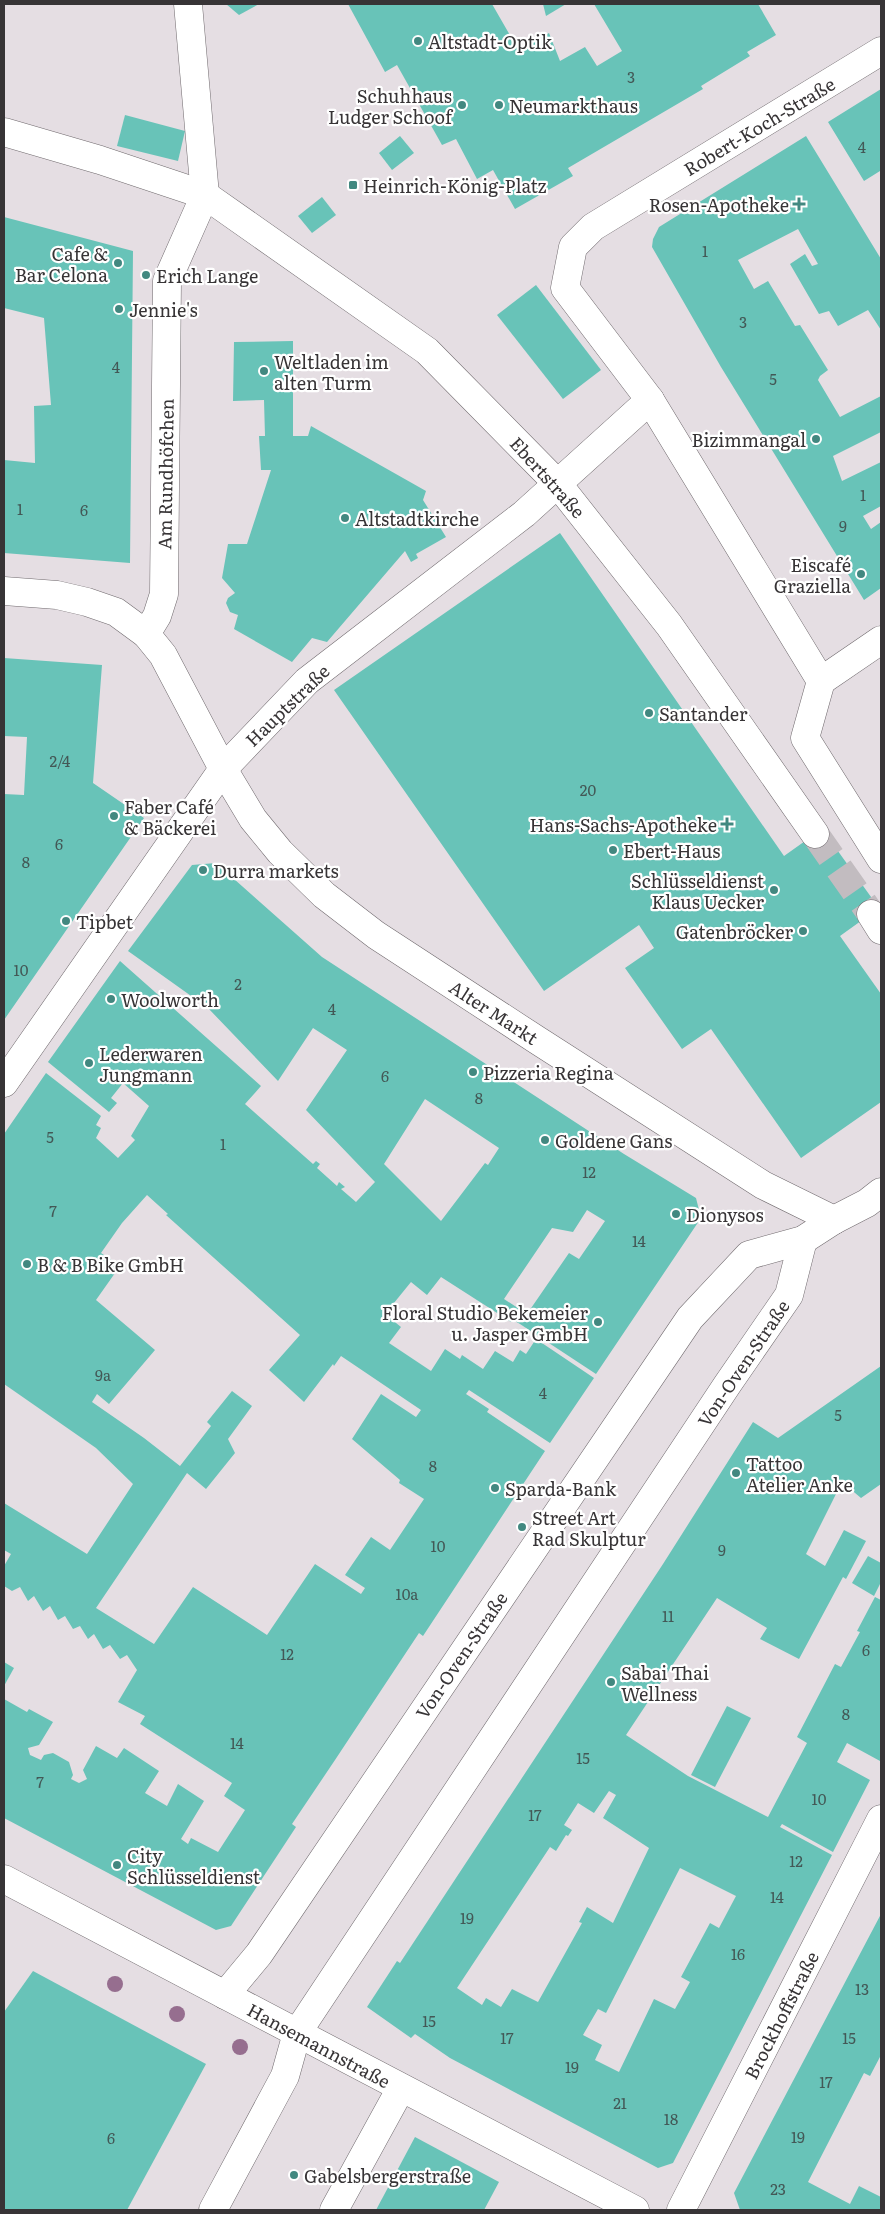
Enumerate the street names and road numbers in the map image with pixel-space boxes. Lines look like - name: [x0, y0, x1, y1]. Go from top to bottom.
- street label: Robert-Koch-Straße: [678, 70, 840, 182]
- street label: Am Rundhöfchen: [150, 398, 180, 550]
- street label: Ebertstraße: [504, 430, 592, 524]
- street label: Hauptstraße: [239, 658, 335, 752]
- street label: Alter Markt: [444, 973, 544, 1051]
- street label: Von-Oven-Straße: [690, 1294, 796, 1432]
- street label: Von-Oven-Straße: [408, 1586, 514, 1724]
- street label: Brockhoffstraße: [737, 1946, 825, 2084]
- street label: Hansemannstraße: [243, 1996, 395, 2094]

